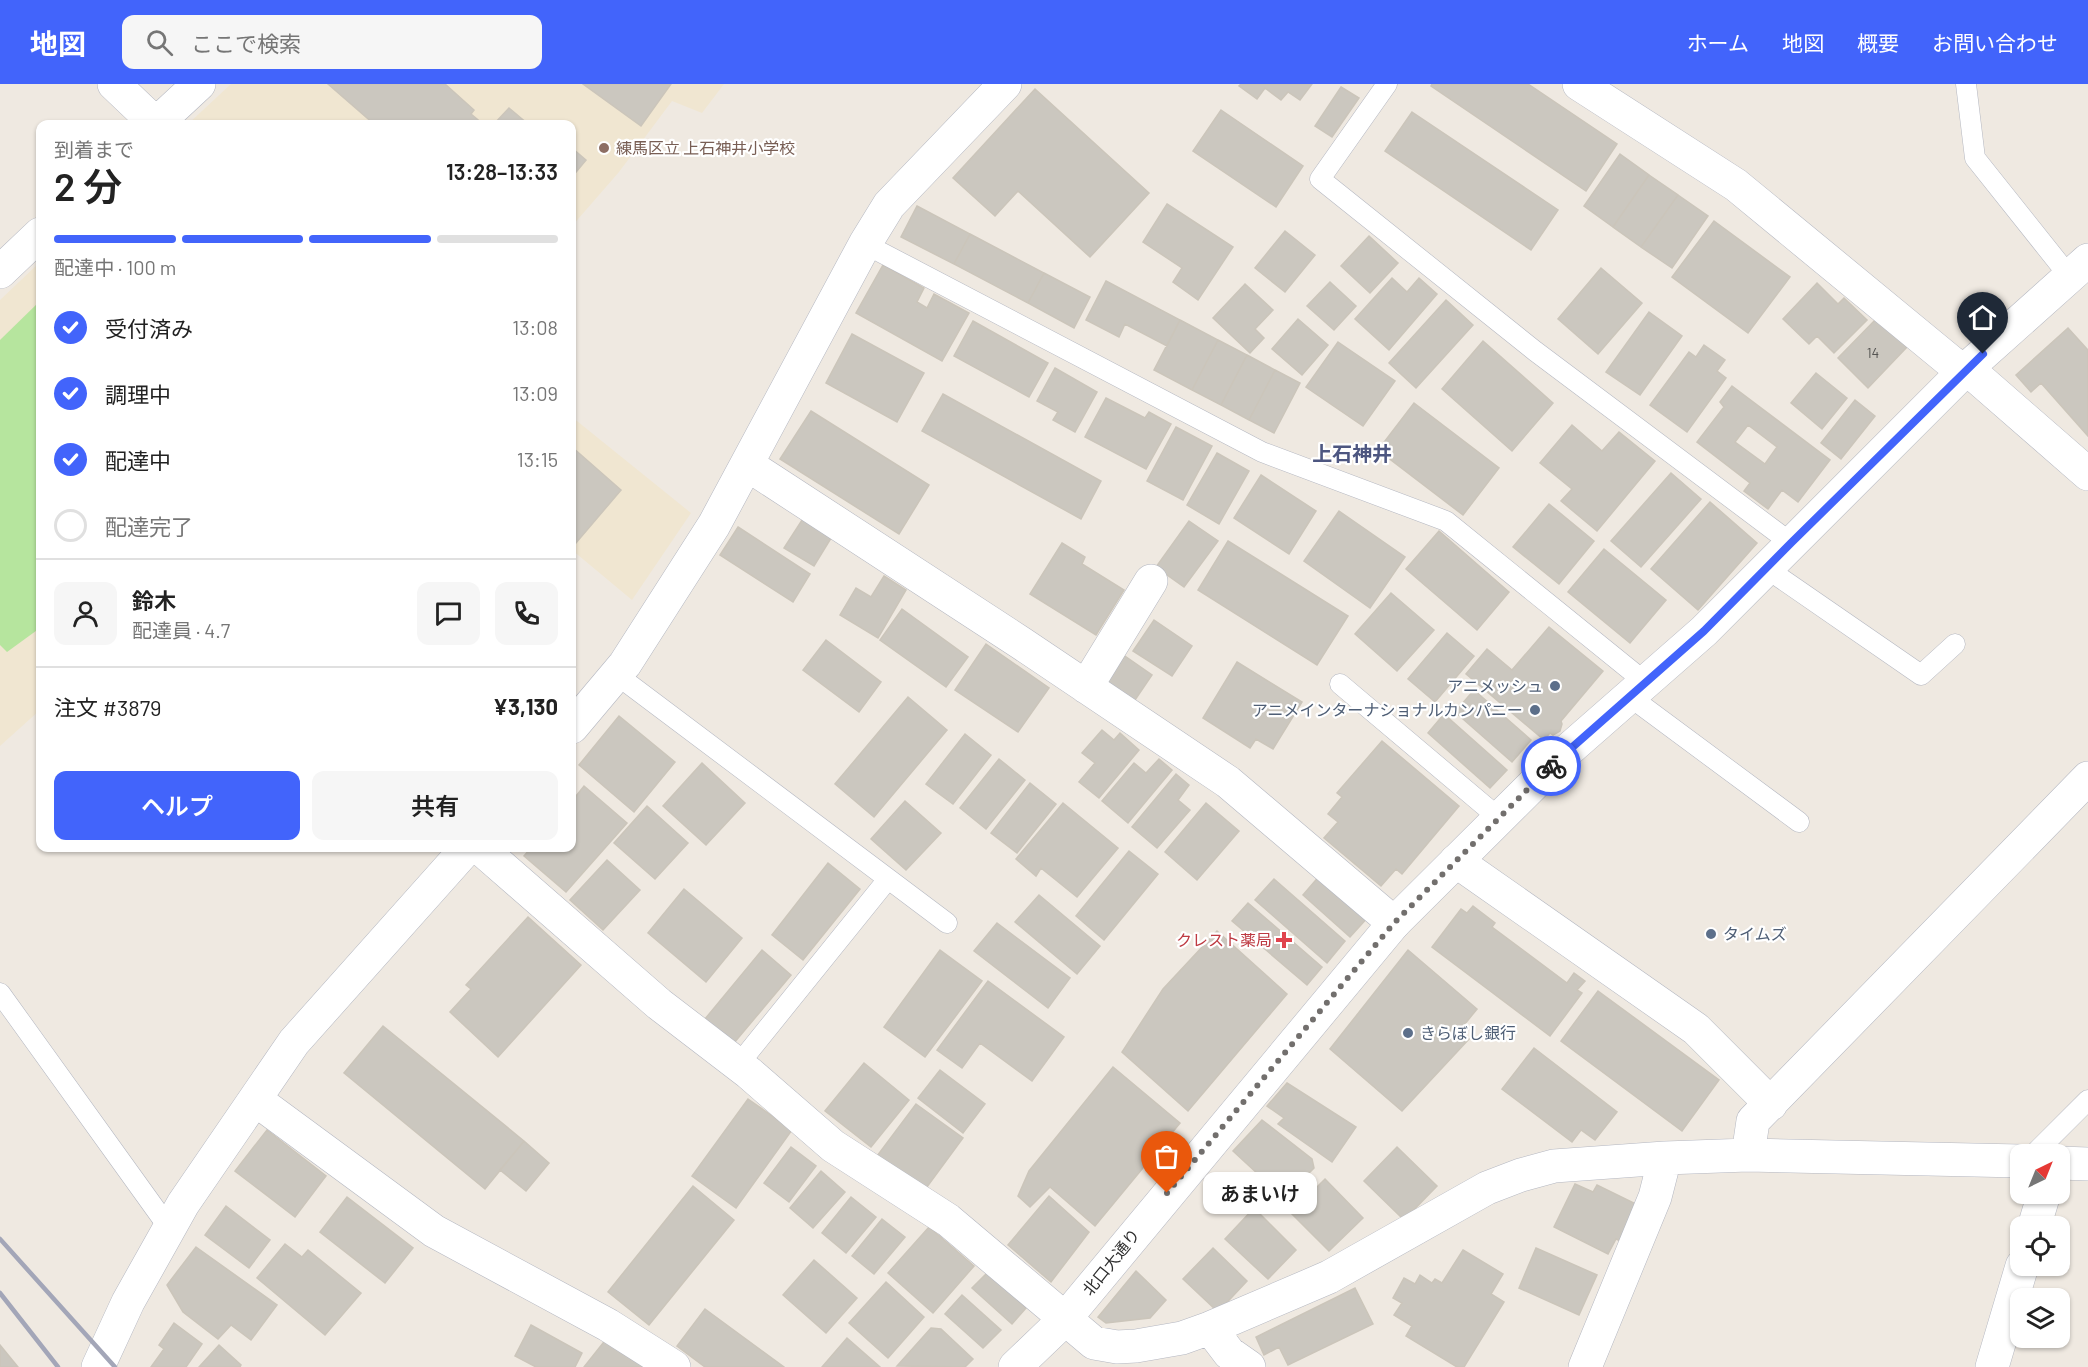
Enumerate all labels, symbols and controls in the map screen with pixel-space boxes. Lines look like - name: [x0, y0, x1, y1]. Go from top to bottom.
- search box: [122, 15, 542, 69]
- text: 地図: [30, 26, 86, 60]
- icon: search: [143, 26, 176, 59]
- text: ここで検索: [191, 30, 301, 56]
- text: ホーム: [1687, 30, 1749, 55]
- text: 地図: [1782, 30, 1824, 55]
- text: 概要: [1857, 30, 1899, 55]
- text: お問い合わせ: [1932, 30, 2058, 55]
- text: 到着まで: [54, 137, 134, 161]
- place label: 練馬区立 上石神井小学校: [616, 138, 795, 157]
- marker: 練馬区立 上石神井小学校: [597, 141, 611, 155]
- text: 13:28–13:33: [446, 158, 558, 184]
- text: 2 分: [54, 162, 122, 209]
- text: 配達中 · 100 m: [54, 255, 176, 279]
- pin: [1957, 292, 2008, 354]
- icon: home: [1966, 301, 1999, 334]
- icon: check: [54, 311, 87, 344]
- text: 受付済み: [105, 315, 193, 341]
- text: 13:08: [512, 315, 558, 339]
- house number: 14: [1867, 344, 1879, 361]
- icon: check: [54, 377, 87, 410]
- text: 調理中: [105, 381, 171, 407]
- text: 13:09: [512, 381, 558, 405]
- district label: 上石神井: [1312, 441, 1392, 465]
- icon: check: [54, 443, 87, 476]
- text: 配達中: [105, 447, 171, 473]
- text: 13:15: [517, 447, 558, 471]
- text: 配達完了: [105, 513, 193, 539]
- button: person: [54, 582, 117, 645]
- button: chat: [417, 582, 480, 645]
- button: phone: [495, 582, 558, 645]
- text: 鈴木: [132, 587, 176, 613]
- text: 配達員 · 4.7: [132, 618, 230, 642]
- place label: アニメッシュ: [1447, 676, 1543, 695]
- marker: アニメッシュ: [1548, 679, 1562, 693]
- text: ¥3,130: [493, 693, 558, 719]
- text: 注文 #3879: [54, 694, 162, 720]
- place label: アニメインターナショナルカンパニー: [1252, 700, 1523, 719]
- marker: アニメインターナショナルカンパニー: [1528, 703, 1542, 717]
- courier: [1521, 736, 1581, 796]
- icon: bike: [1535, 750, 1568, 783]
- button: ヘルプ: [54, 771, 300, 840]
- button: 共有: [312, 771, 558, 840]
- place label: タイムズ: [1723, 924, 1787, 943]
- marker: タイムズ: [1704, 927, 1718, 941]
- place label: クレスト薬局: [1176, 930, 1272, 949]
- marker: クレスト薬局: [1277, 933, 1291, 947]
- place label: きらぼし銀行: [1420, 1023, 1516, 1042]
- marker: きらぼし銀行: [1401, 1026, 1415, 1040]
- pin: [1141, 1131, 1192, 1193]
- icon: bag: [1150, 1140, 1183, 1173]
- north arrow: [2010, 1144, 2070, 1204]
- map controls: [2010, 1144, 2070, 1348]
- callout: あまいけ: [1203, 1172, 1317, 1214]
- text: あまいけ: [1220, 1181, 1300, 1205]
- button: locate: [2010, 1216, 2070, 1276]
- street label: 北口大通り: [1078, 1225, 1143, 1299]
- button: layers: [2010, 1288, 2070, 1348]

